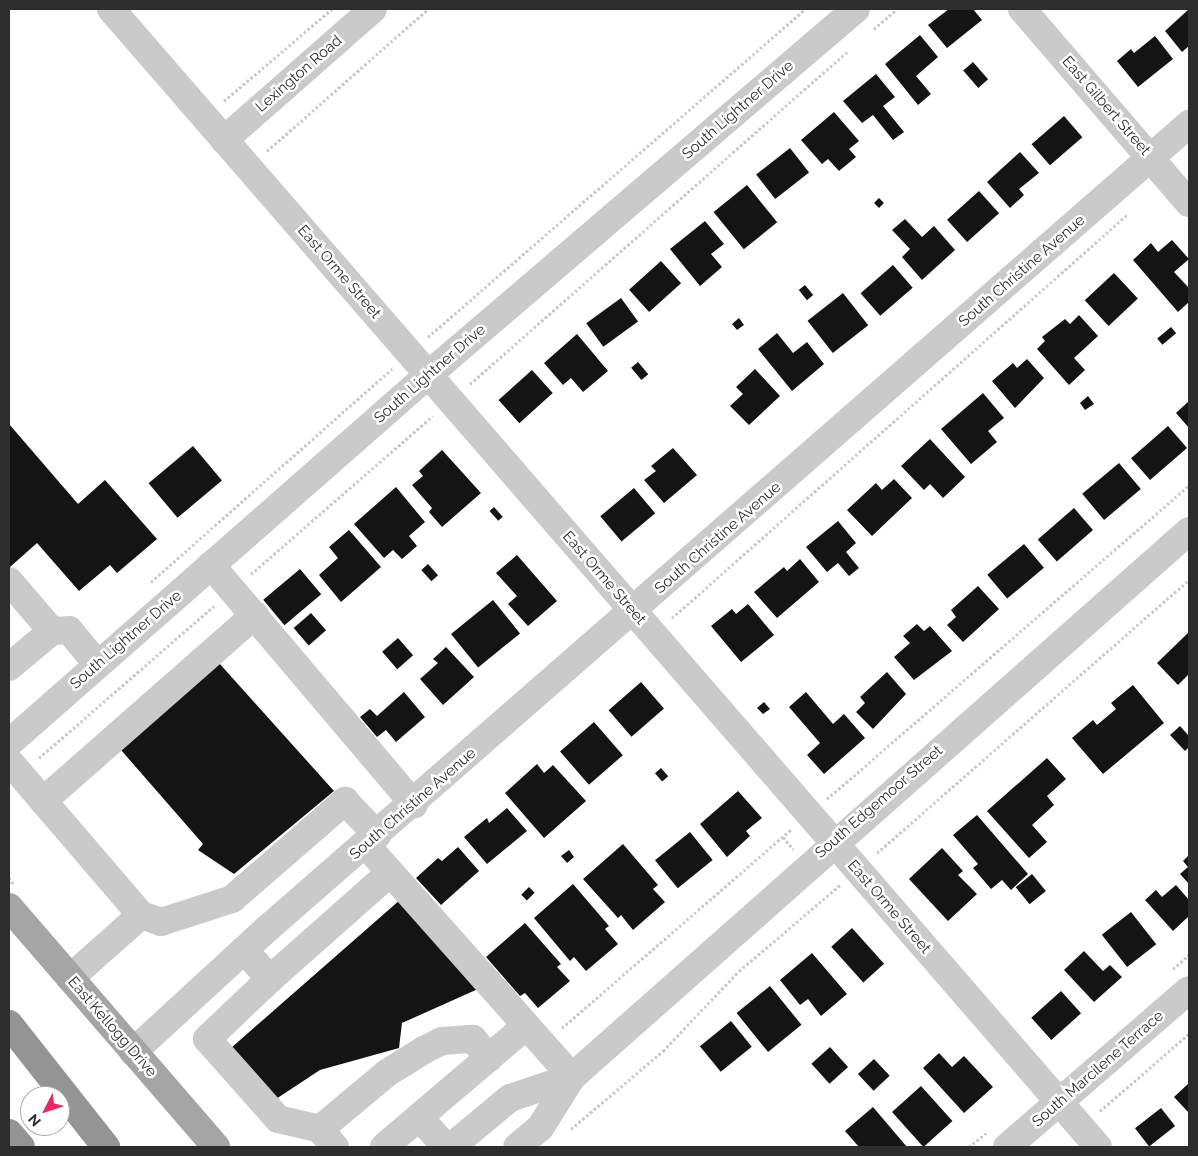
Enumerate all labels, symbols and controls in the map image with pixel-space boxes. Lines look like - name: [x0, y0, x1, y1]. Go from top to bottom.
- street label: Lexington Road: [252, 32, 346, 116]
- street label: East Gilbert Street: [1058, 53, 1154, 159]
- street label: South Lightner Drive: [679, 57, 797, 163]
- street label: South Christine Avenue: [955, 211, 1089, 331]
- street label: East Orme Street: [294, 222, 384, 322]
- street label: South Lightner Drive: [371, 321, 489, 427]
- street label: South Christine Avenue: [651, 478, 785, 598]
- street label: East Orme Street: [559, 528, 649, 628]
- street label: South Lightner Drive: [67, 587, 185, 693]
- street label: South Edgemoor Street: [812, 742, 946, 862]
- street label: South Christine Avenue: [346, 744, 480, 864]
- street label: East Orme Street: [844, 857, 934, 957]
- street label: East Kellogg Drive: [64, 973, 160, 1081]
- street label: South Marcilene Terrace: [1029, 1007, 1167, 1131]
- north arrow: [20, 1086, 70, 1136]
- text: N: [25, 1111, 44, 1129]

